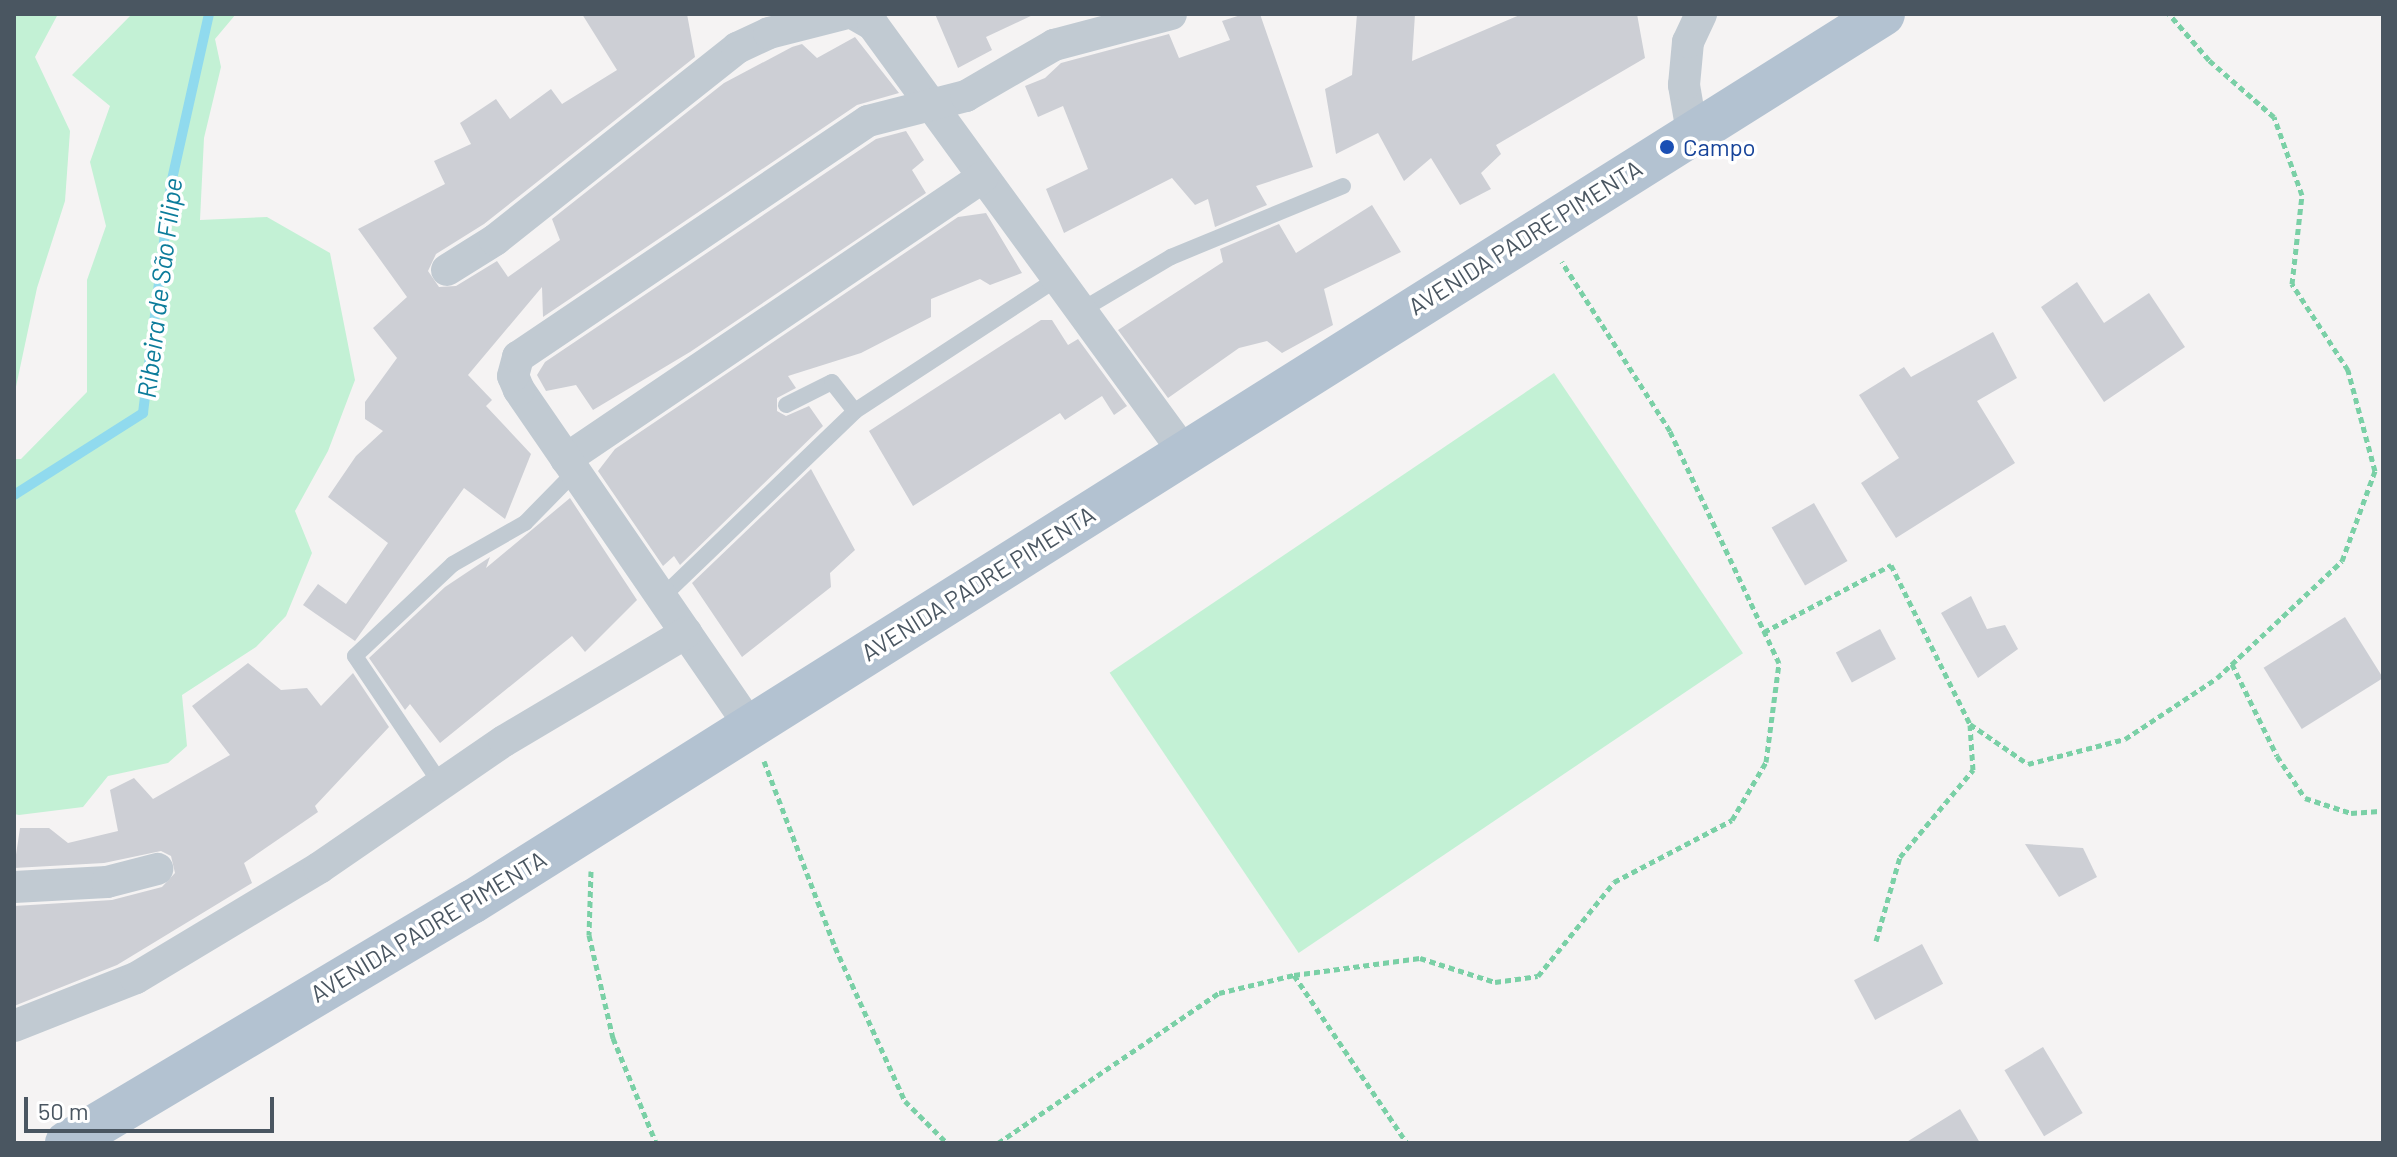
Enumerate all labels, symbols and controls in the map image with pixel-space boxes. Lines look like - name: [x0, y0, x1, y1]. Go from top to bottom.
- place label: Campo: [1683, 133, 1756, 161]
- marker: Campo: [1658, 138, 1676, 156]
- street label: AVENIDA PADRE PIMENTA: [1403, 153, 1647, 321]
- water label: Ribeira de São Filipe: [130, 176, 188, 400]
- street label: AVENIDA PADRE PIMENTA: [856, 499, 1100, 667]
- street label: AVENIDA PADRE PIMENTA: [305, 844, 551, 1008]
- scale bar: [28, 1081, 278, 1131]
- text: 50 m: [38, 1096, 89, 1125]

